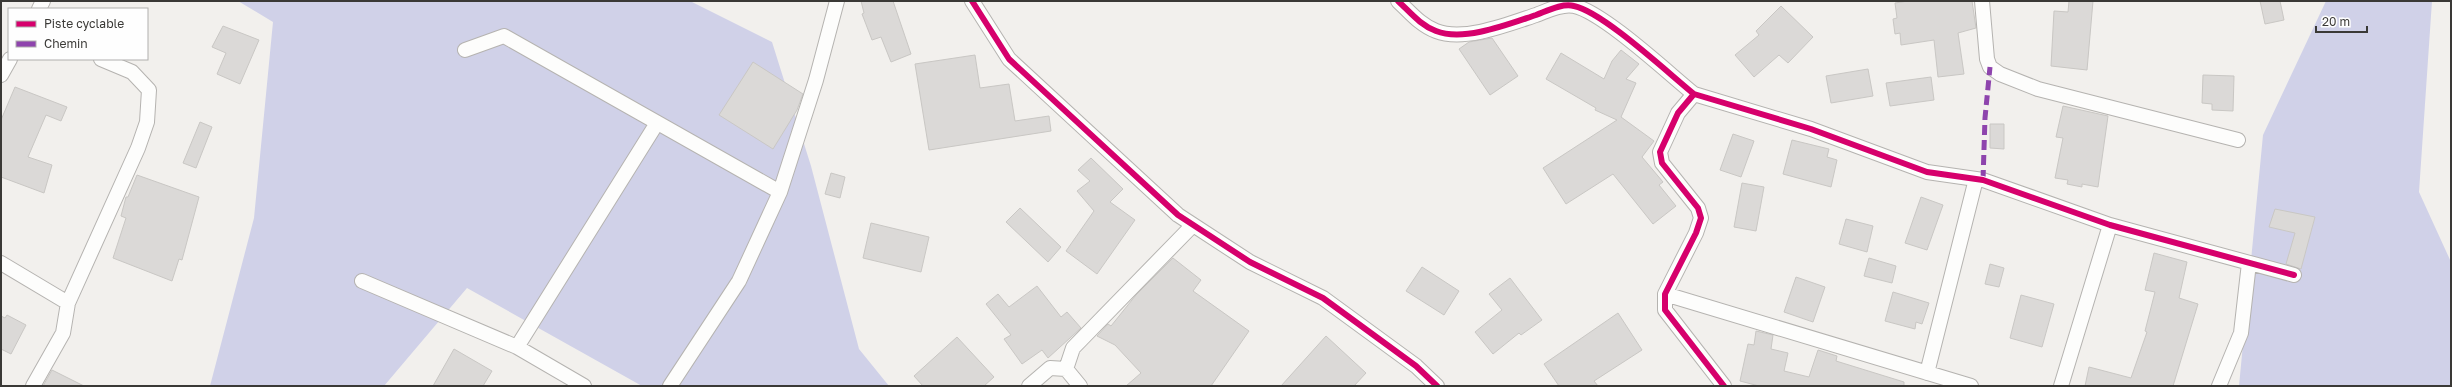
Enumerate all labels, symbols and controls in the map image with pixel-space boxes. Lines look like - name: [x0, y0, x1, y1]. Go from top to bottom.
- legend: [8, 8, 148, 60]
- scale bar: [2316, 8, 2367, 34]
- text: 20 m: [2322, 14, 2350, 29]
- text: Piste cyclable: [44, 16, 124, 31]
- text: Chemin: [44, 36, 88, 51]

